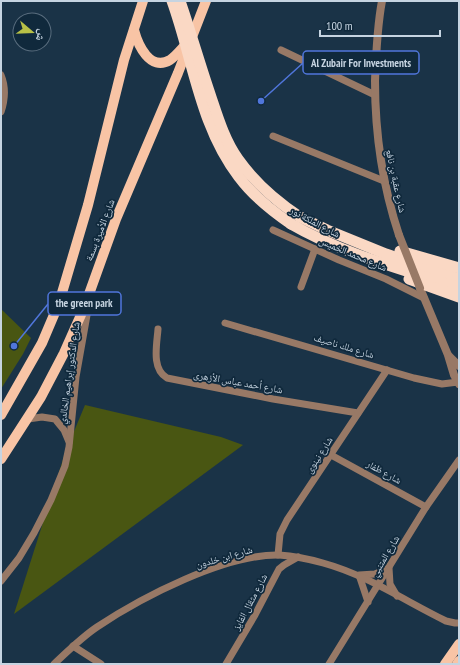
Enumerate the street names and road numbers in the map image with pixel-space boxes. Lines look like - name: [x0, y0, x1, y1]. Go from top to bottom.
- street label: شارع عقبة بن نافع: [383, 148, 409, 214]
- street label: شارع الأميرة بسمة: [82, 197, 118, 263]
- street label: شارع الملكة نور: [287, 203, 343, 241]
- street label: شارع محمد الخميس: [317, 234, 389, 274]
- street label: شارع الدكتور إبراهيم الخالدي: [55, 321, 84, 425]
- street label: شارع ملك ناصيف: [312, 331, 376, 361]
- street label: شارع أحمد عباس الأزهرى: [192, 368, 284, 396]
- street label: شارع نينوى: [302, 434, 336, 476]
- street label: شارع ظفار: [363, 457, 404, 487]
- street label: شارع المتنبي: [368, 533, 404, 580]
- street label: شارع ابن خلدون: [194, 543, 254, 571]
- street label: شارع مثقال الفايز: [229, 571, 271, 633]

